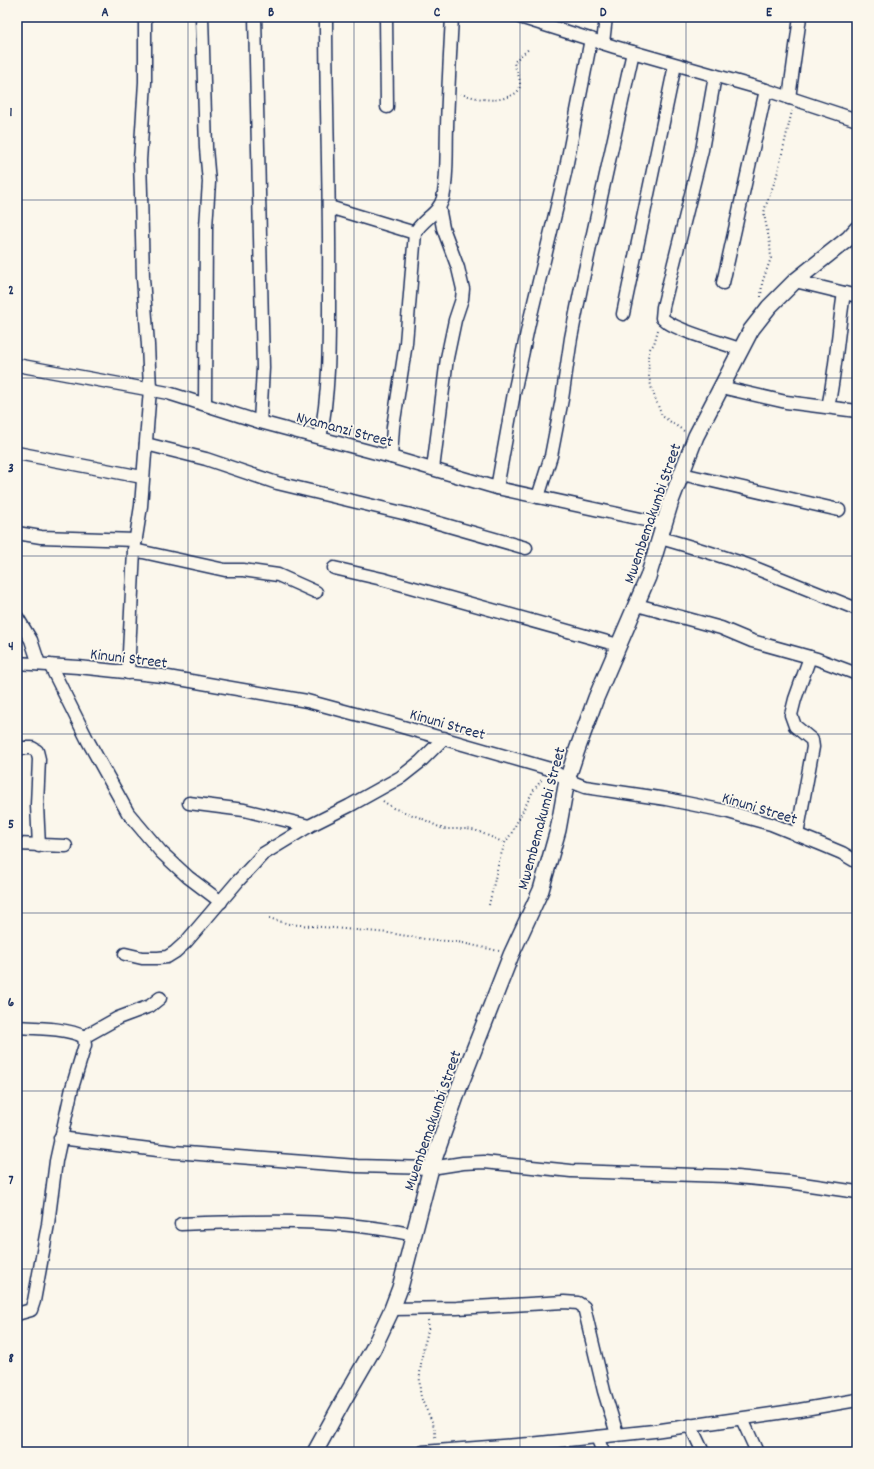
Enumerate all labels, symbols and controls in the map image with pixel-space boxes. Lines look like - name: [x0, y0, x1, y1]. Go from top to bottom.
- text: A: [101, 4, 109, 23]
- text: B: [268, 4, 274, 23]
- text: C: [434, 4, 441, 23]
- text: D: [600, 4, 607, 23]
- text: E: [766, 4, 773, 23]
- text: 1: [10, 104, 13, 123]
- text: 2: [8, 282, 14, 301]
- street label: Nyamanzi Street: [293, 406, 395, 454]
- street label: Mwembemakumbi Street: [619, 440, 688, 587]
- text: 3: [8, 460, 14, 479]
- text: 4: [8, 638, 14, 657]
- street label: Kinuni Street: [89, 643, 169, 676]
- street label: Kinuni Street: [407, 704, 488, 747]
- street label: Mwembemakumbi Street: [512, 745, 573, 893]
- street label: Kinuni Street: [719, 787, 800, 832]
- text: 5: [8, 816, 14, 835]
- text: 6: [8, 994, 15, 1013]
- street label: Mwembemakumbi Street: [399, 1047, 468, 1194]
- text: 7: [9, 1172, 14, 1191]
- text: 8: [8, 1350, 14, 1369]

